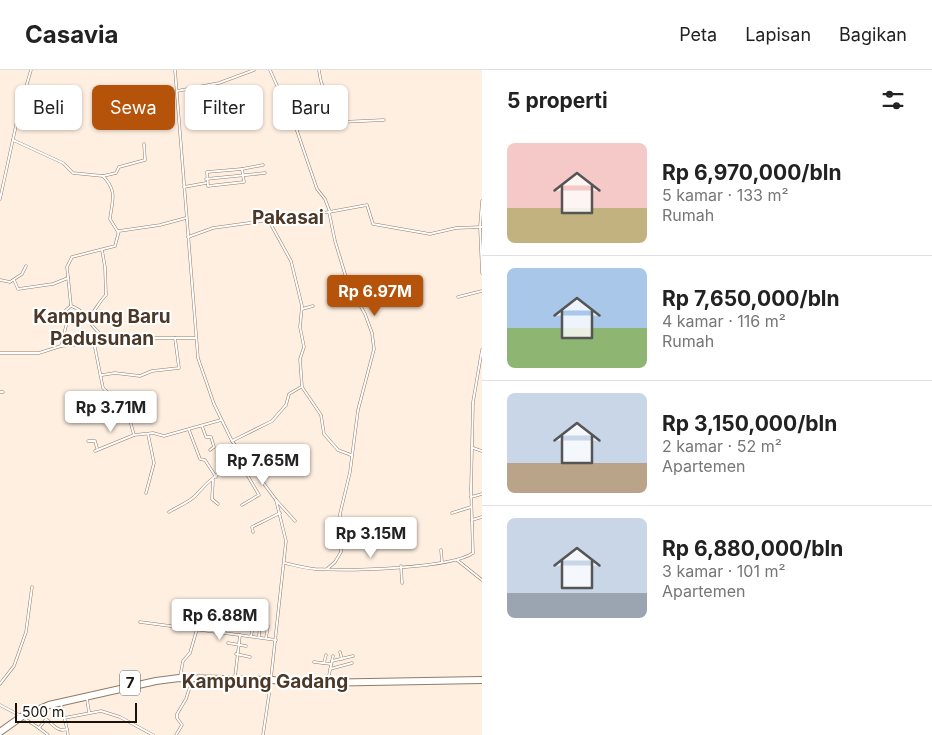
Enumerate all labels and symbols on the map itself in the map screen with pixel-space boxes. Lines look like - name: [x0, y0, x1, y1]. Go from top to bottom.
- district label: Pakasai: [252, 206, 324, 229]
- pin: Rp 6.97M: [323, 274, 427, 317]
- district label: Kampung Baru Padusunan: [33, 305, 171, 350]
- pin: Rp 3.71M: [59, 390, 163, 433]
- pin: Rp 7.65M: [211, 444, 315, 486]
- pin: Rp 3.15M: [319, 516, 423, 559]
- pin: Rp 6.88M: [168, 598, 272, 641]
- road number: 7: [120, 670, 140, 696]
- district label: Kampung Gadang: [182, 670, 348, 693]
- scale bar: [15, 700, 138, 723]

